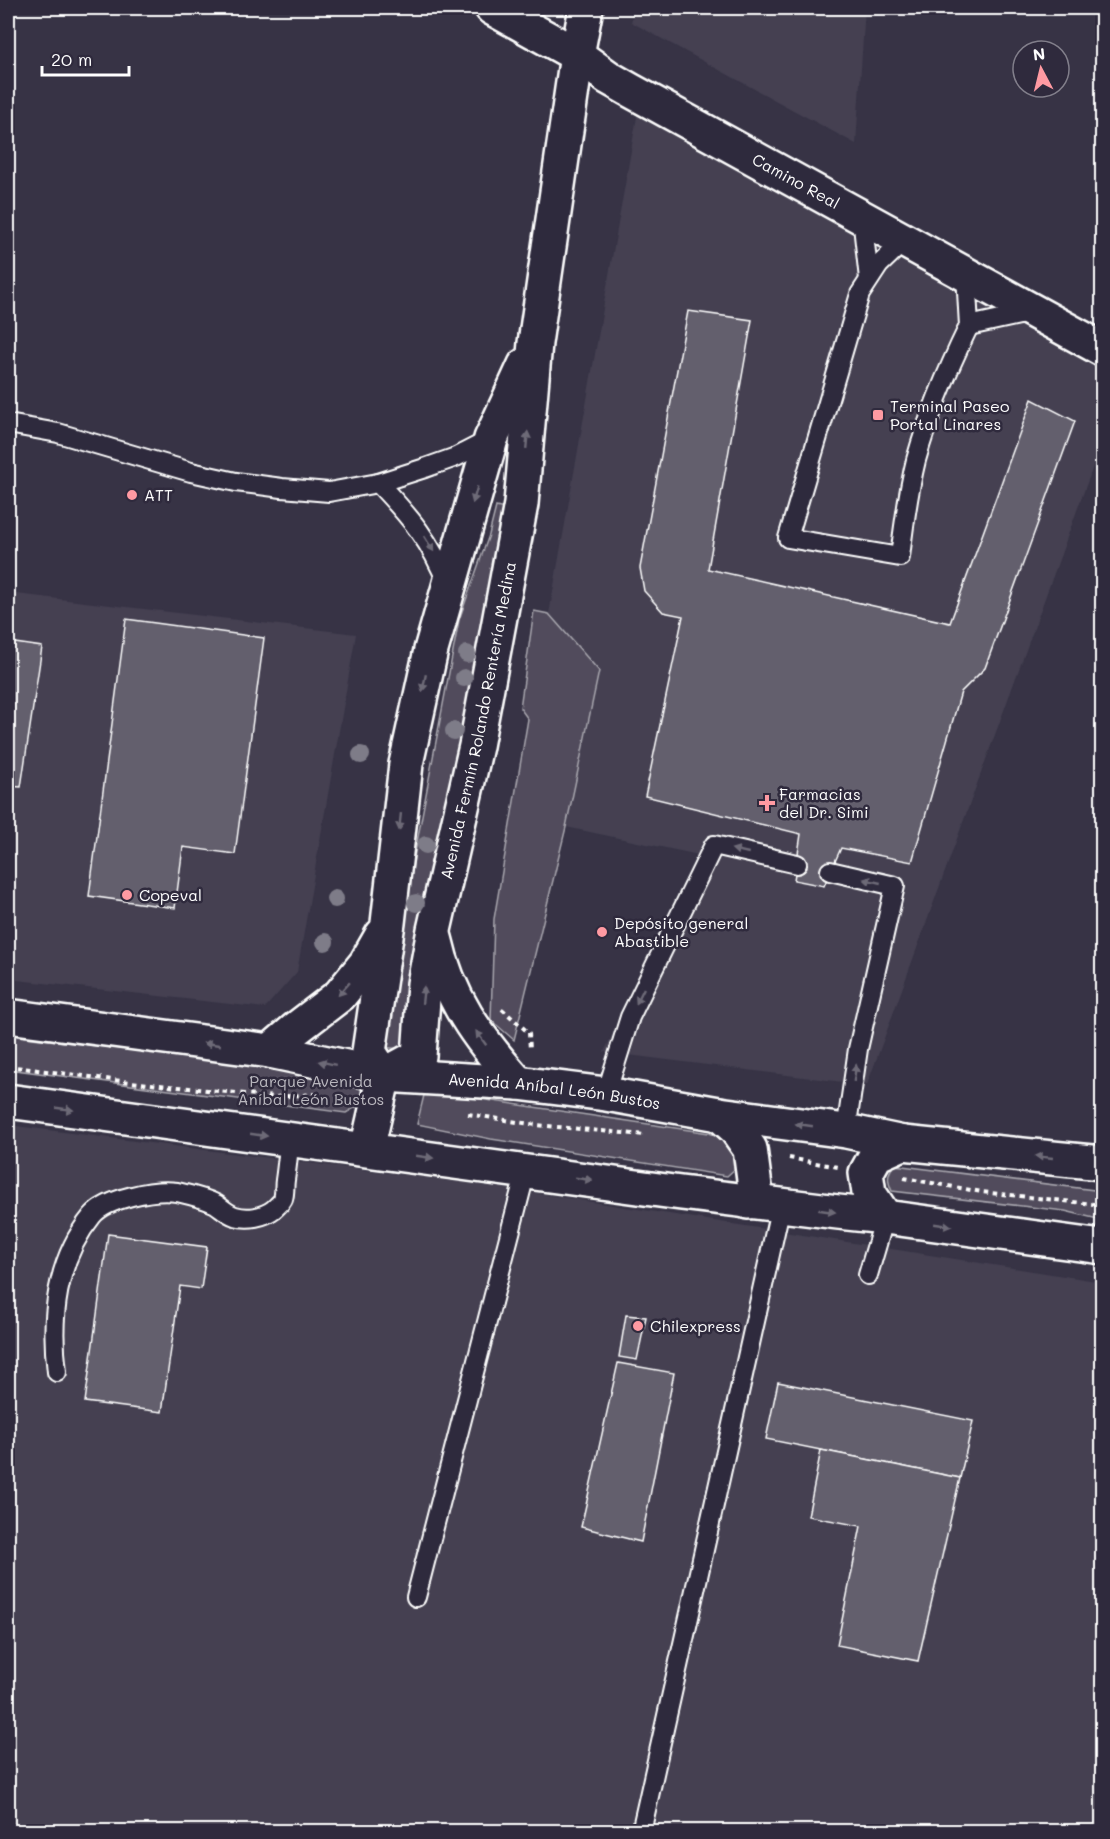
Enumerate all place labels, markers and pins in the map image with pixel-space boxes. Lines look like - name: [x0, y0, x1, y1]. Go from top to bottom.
- place label: Terminal Paseo Portal Linares: [890, 395, 1009, 434]
- marker: Terminal Paseo Portal Linares: [871, 408, 885, 422]
- place label: ATT: [144, 484, 173, 505]
- marker: ATT: [125, 488, 139, 502]
- place label: Farmacias del Dr. Simi: [779, 783, 869, 822]
- marker: Farmacias del Dr. Simi: [760, 796, 774, 810]
- place label: Copeval: [139, 884, 202, 905]
- marker: Copeval: [120, 888, 134, 902]
- place label: Depósito general Abastible: [614, 912, 749, 951]
- marker: Depósito general Abastible: [595, 925, 609, 939]
- place label: Chilexpress: [650, 1315, 741, 1336]
- marker: Chilexpress: [631, 1319, 645, 1333]

